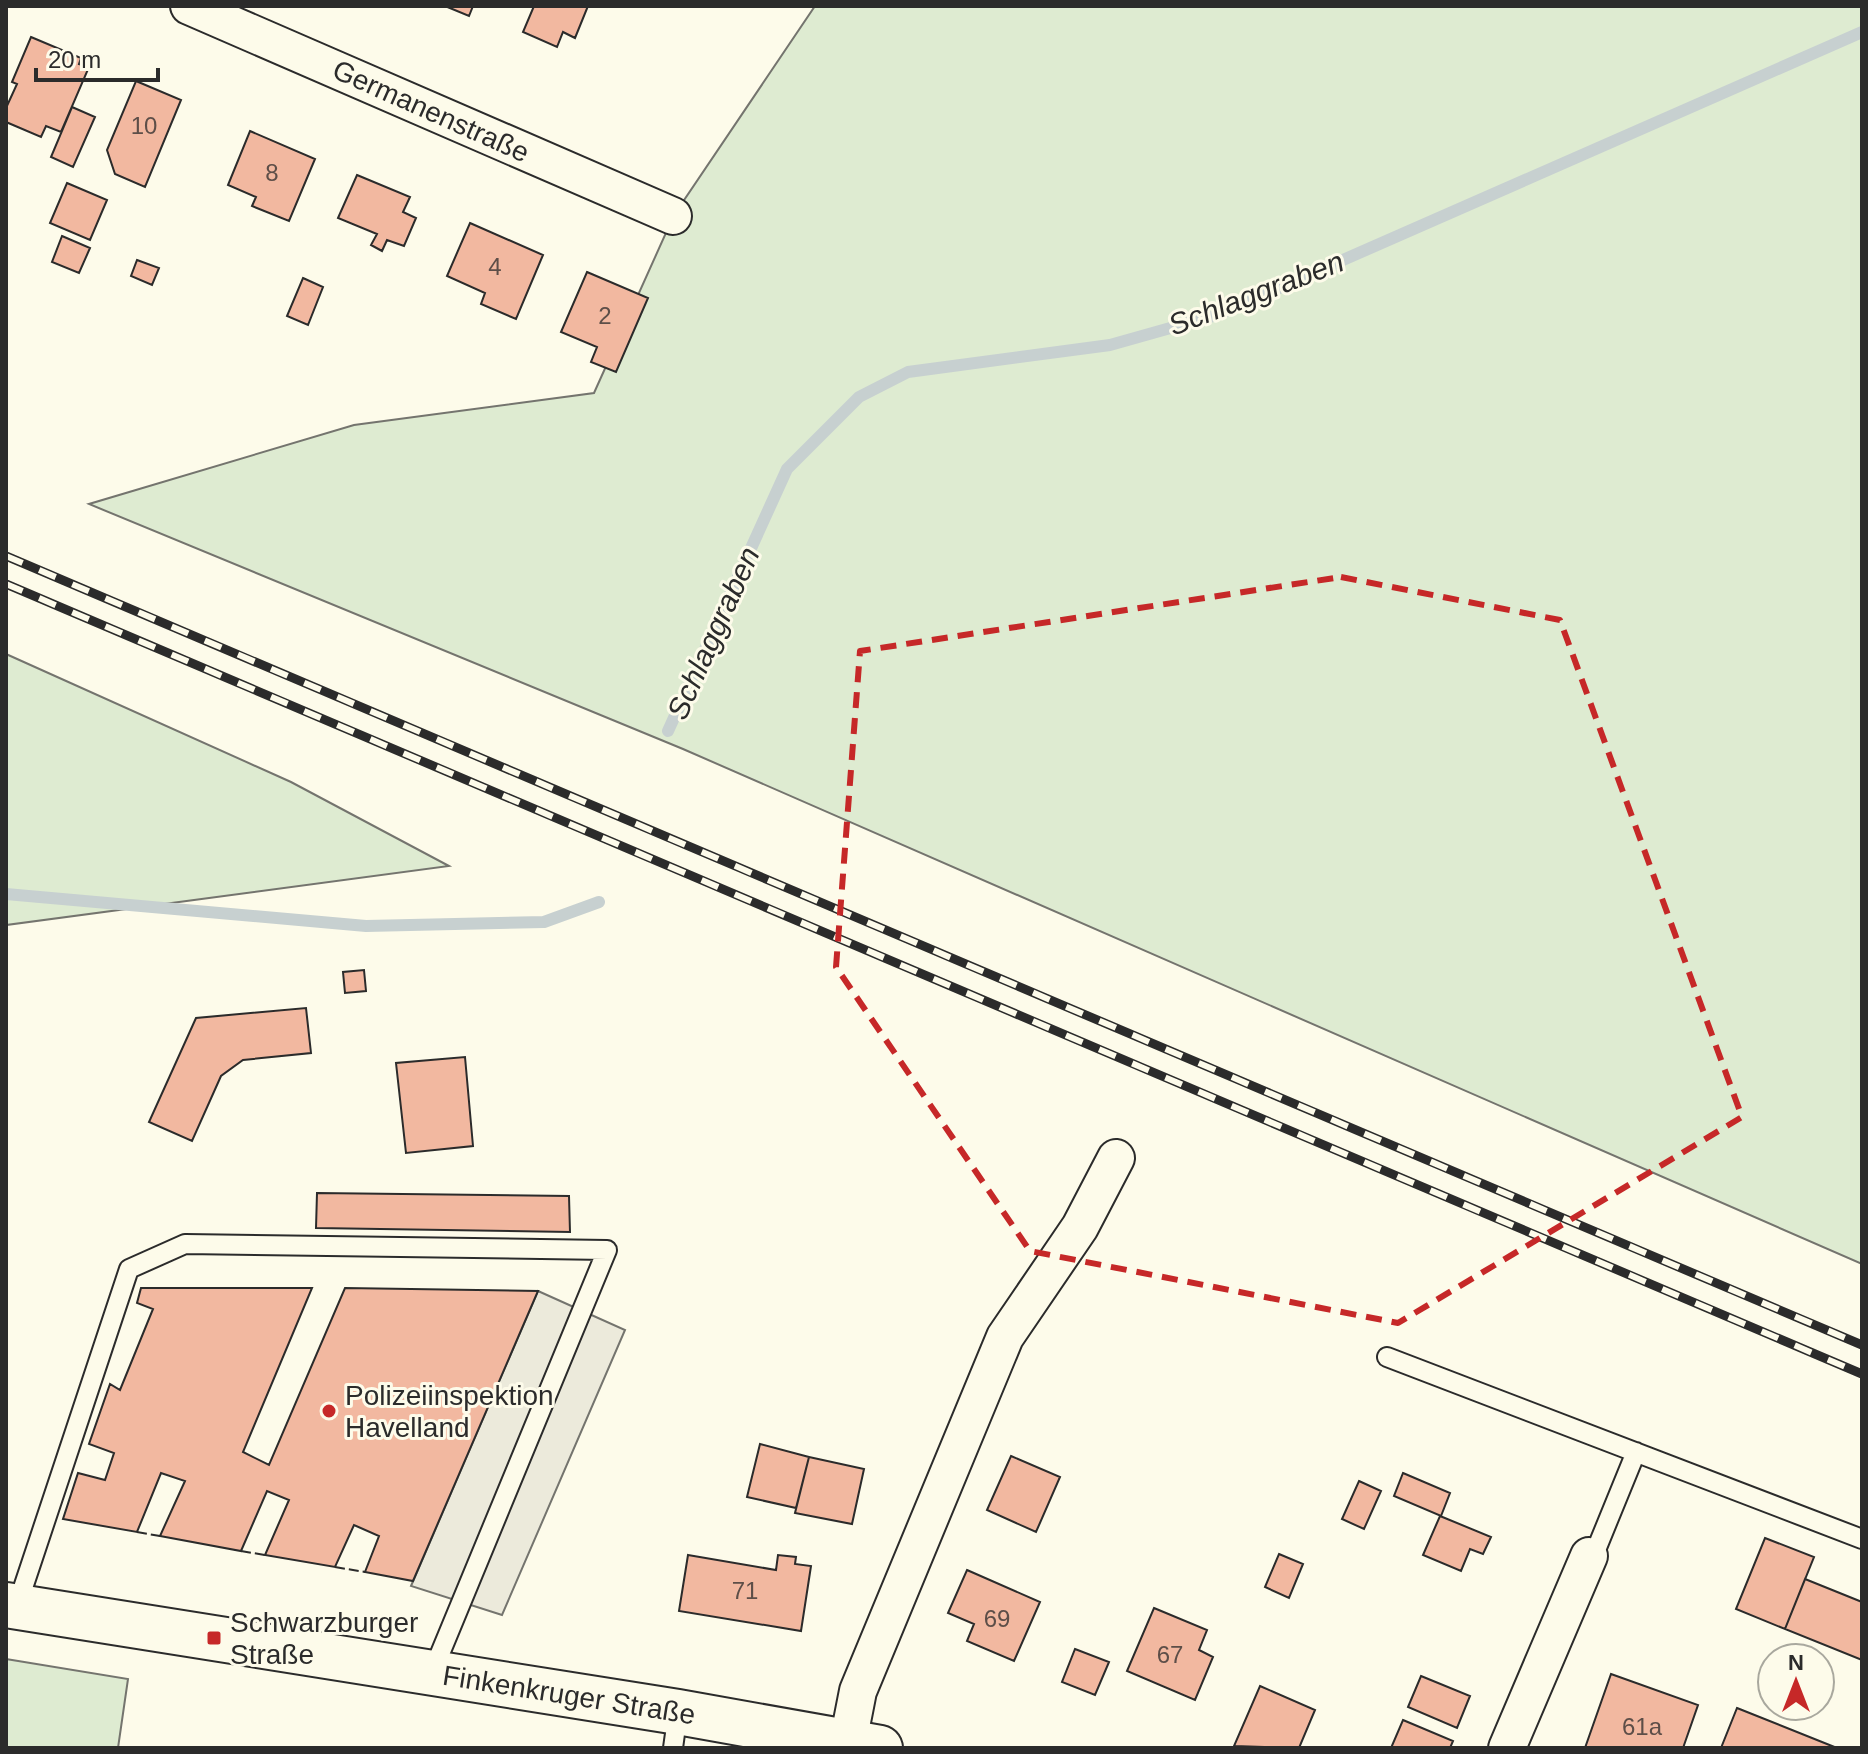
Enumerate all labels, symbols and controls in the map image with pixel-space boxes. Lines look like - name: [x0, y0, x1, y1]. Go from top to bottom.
- scale bar: [36, 32, 158, 82]
- text: 20 m: [48, 46, 101, 73]
- street label: Germanenstraße: [328, 54, 534, 168]
- house number: 10: [131, 112, 157, 139]
- house number: 8: [265, 159, 279, 186]
- water label: Schlaggraben: [1164, 244, 1348, 342]
- house number: 4: [488, 253, 502, 280]
- house number: 2: [598, 302, 612, 329]
- water label: Schlaggraben: [660, 542, 766, 724]
- place label: Polizeiinspektion Havelland: [345, 1380, 554, 1443]
- marker: Polizeiinspektion Havelland: [320, 1402, 338, 1420]
- house number: 71: [732, 1577, 758, 1604]
- house number: 69: [984, 1605, 1010, 1632]
- place label: Schwarzburger Straße: [230, 1607, 418, 1670]
- marker: Schwarzburger Straße: [205, 1629, 223, 1647]
- house number: 67: [1157, 1641, 1183, 1668]
- north arrow: [1756, 1642, 1836, 1722]
- text: N: [1788, 1650, 1804, 1675]
- street label: Finkenkruger Straße: [441, 1660, 697, 1730]
- house number: 61a: [1622, 1713, 1663, 1740]

